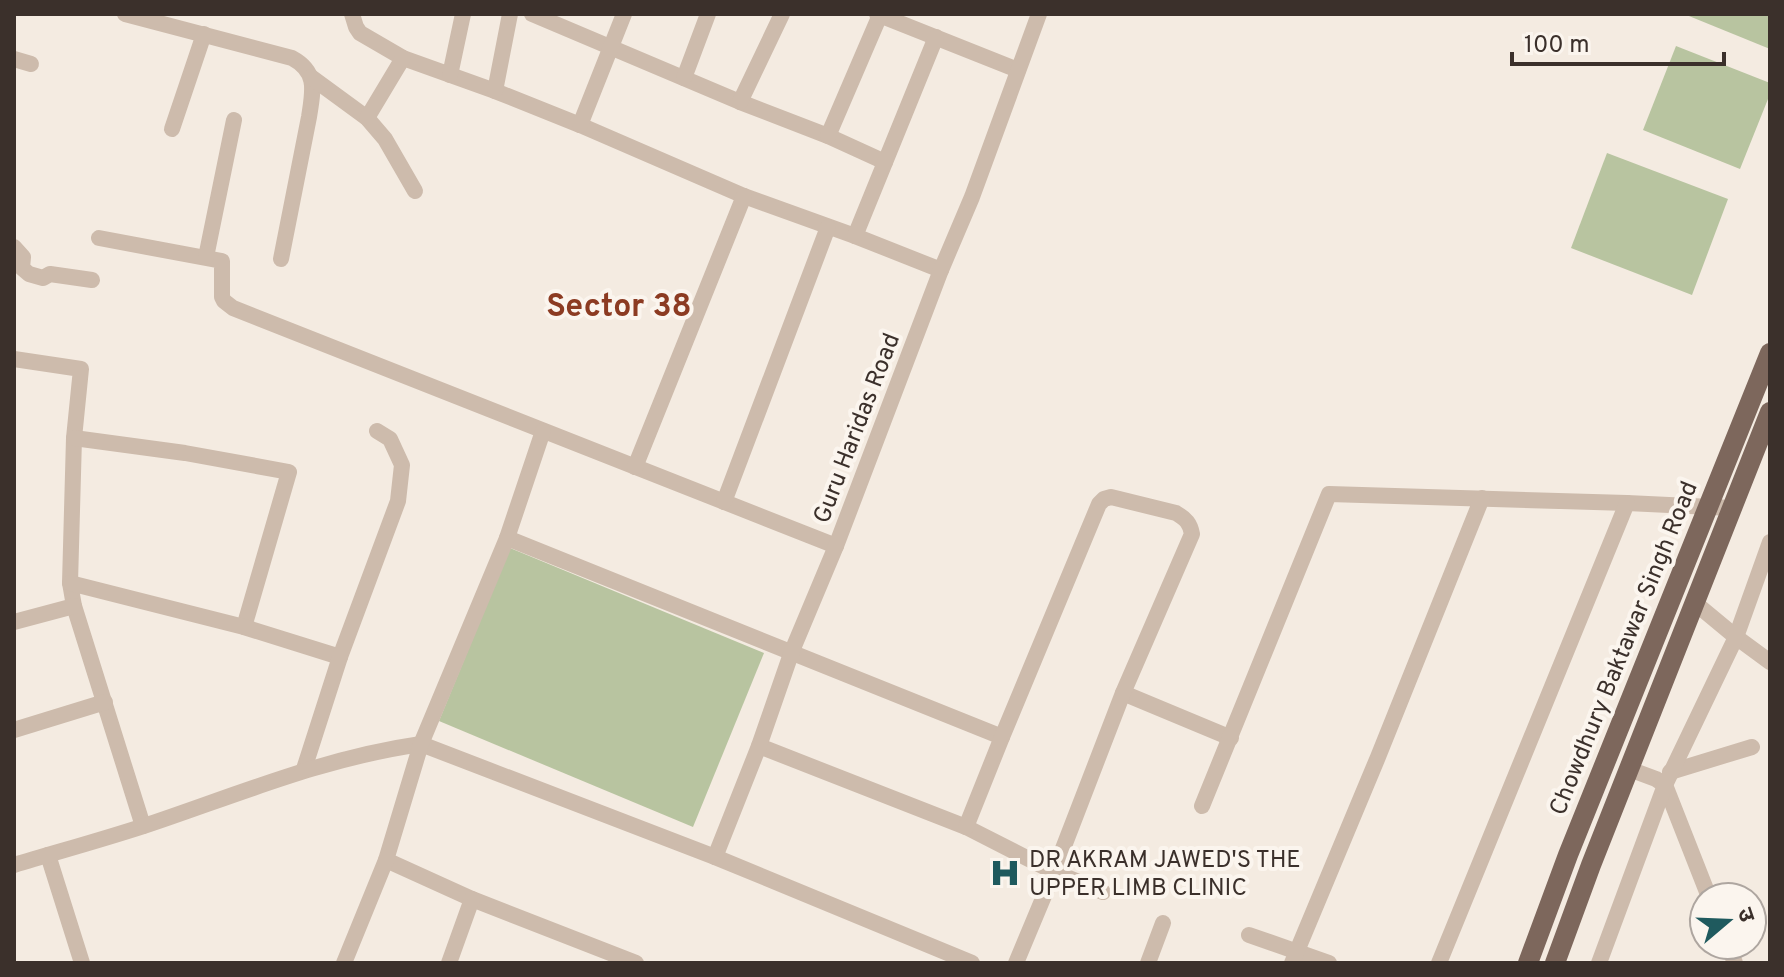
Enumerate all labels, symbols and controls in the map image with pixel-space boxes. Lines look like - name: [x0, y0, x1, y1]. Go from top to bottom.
- scale bar: [1512, 16, 1724, 66]
- text: 100 m: [1524, 31, 1590, 61]
- district label: Sector 38: [546, 288, 692, 328]
- street label: Guru Haridas Road: [808, 329, 908, 528]
- street label: Chowdhury Baktawar Singh Road: [1544, 477, 1706, 820]
- place label: DR AKRAM JAWED'S THE UPPER LIMB CLINIC: [1029, 846, 1301, 904]
- hospital icon: DR AKRAM JAWED'S THE UPPER LIMB CLINIC: [988, 856, 1022, 890]
- north arrow: [1688, 881, 1768, 961]
- text: उ: [1730, 905, 1760, 927]

